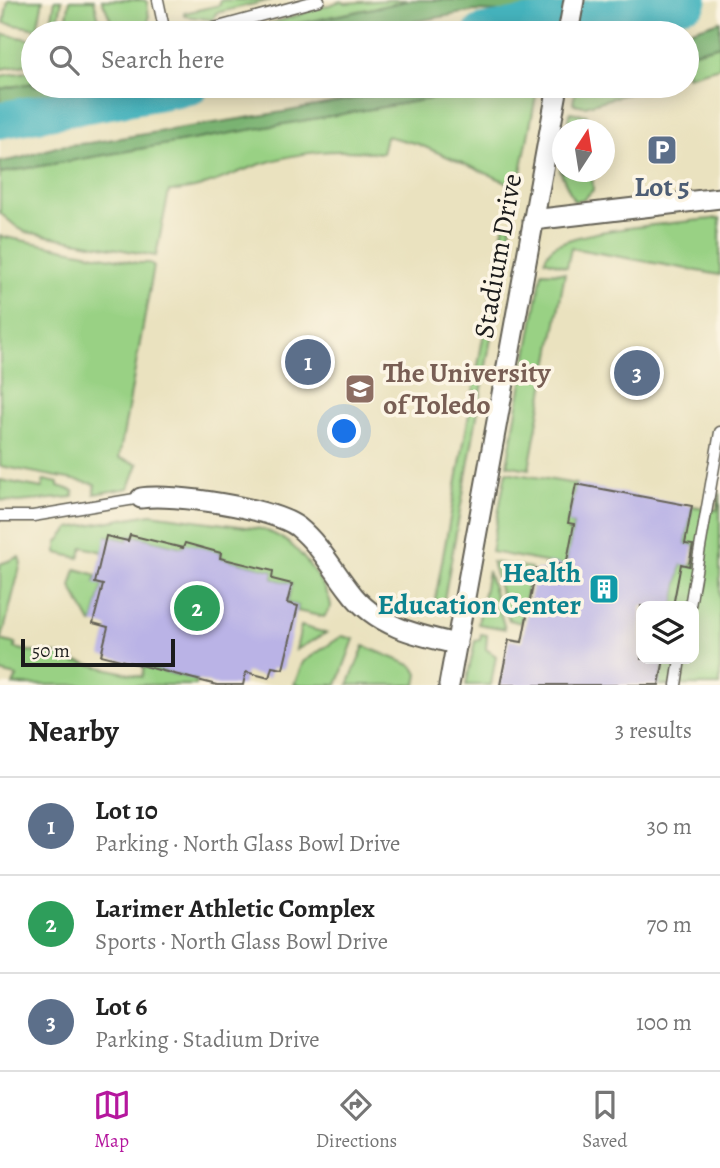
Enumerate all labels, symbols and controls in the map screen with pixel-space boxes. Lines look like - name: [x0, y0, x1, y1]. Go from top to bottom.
- search box: [21, 21, 699, 98]
- icon: search: [45, 41, 83, 79]
- text: Search here: [101, 42, 225, 77]
- north arrow: [552, 119, 615, 182]
- parking icon: Lot 5: [645, 133, 679, 167]
- place label: Lot 5: [634, 168, 690, 206]
- street label: Stadium Drive: [465, 171, 531, 341]
- pin: 1: [285, 336, 331, 388]
- pin: 3: [614, 347, 660, 399]
- place label: The University of Toledo: [383, 354, 551, 424]
- school or university icon: The University of Toledo: [343, 372, 377, 406]
- your location: [327, 414, 361, 448]
- place label: Health Education Center: [377, 554, 581, 624]
- building icon: Health Education Center: [587, 572, 621, 606]
- pin: 2: [174, 582, 220, 634]
- map controls: [636, 601, 699, 664]
- button: layers: [636, 601, 699, 664]
- scale bar: [21, 636, 175, 668]
- text: 50 m: [32, 638, 70, 664]
- text: Nearby: [28, 711, 119, 751]
- text: 3 results: [615, 715, 692, 746]
- text: Lot 10: [95, 793, 158, 828]
- text: 1: [47, 811, 55, 842]
- text: 30 m: [646, 811, 692, 842]
- text: Parking · North Glass Bowl Drive: [95, 828, 400, 859]
- text: Larimer Athletic Complex: [95, 891, 375, 926]
- text: 2: [45, 909, 57, 940]
- text: 70 m: [646, 909, 692, 940]
- text: Sports · North Glass Bowl Drive: [95, 926, 388, 957]
- text: Lot 6: [95, 989, 148, 1024]
- text: 3: [46, 1007, 56, 1038]
- text: 100 m: [636, 1007, 692, 1038]
- text: Parking · Stadium Drive: [95, 1024, 320, 1055]
- tab: Map: [93, 1086, 131, 1154]
- tab: Directions: [316, 1086, 397, 1154]
- tab: Saved: [582, 1086, 627, 1154]

